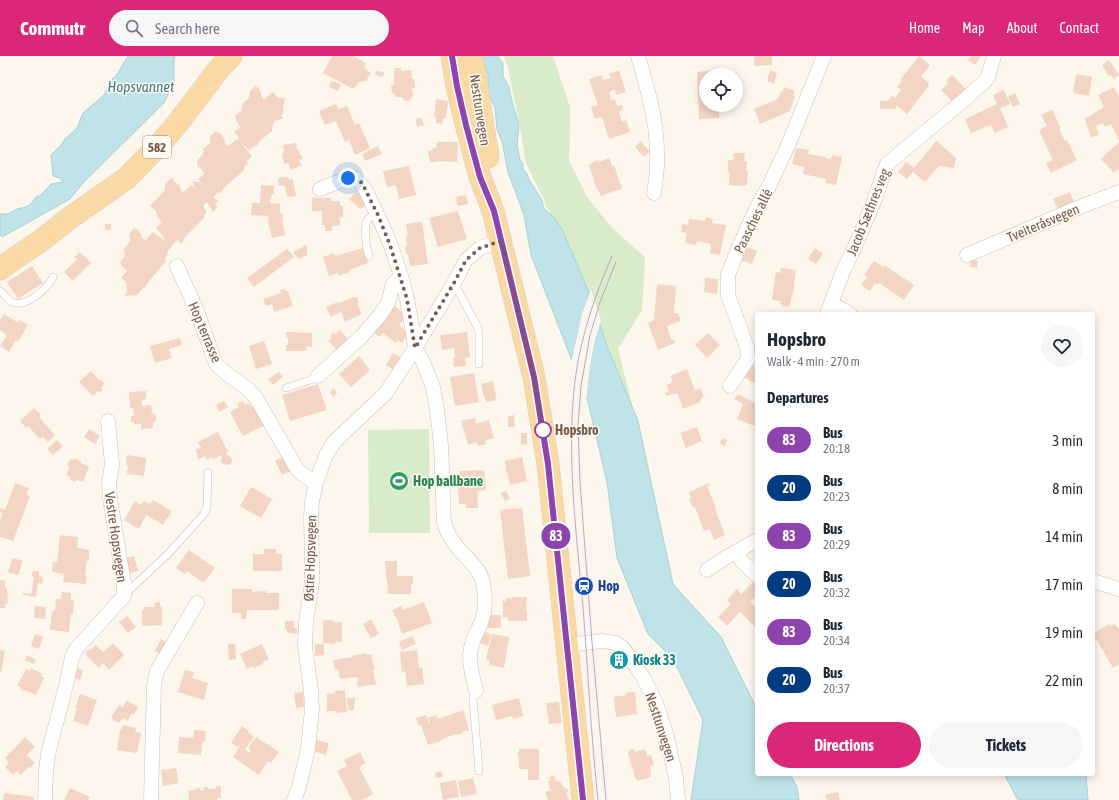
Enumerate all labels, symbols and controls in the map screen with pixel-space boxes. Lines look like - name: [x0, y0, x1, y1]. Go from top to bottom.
- search box: [109, 10, 389, 46]
- text: Commutr: [20, 17, 85, 39]
- icon: search: [123, 17, 145, 39]
- text: Search here: [155, 20, 220, 37]
- text: Home: [909, 20, 940, 36]
- text: Map: [962, 20, 985, 36]
- text: About: [1007, 20, 1038, 36]
- text: Contact: [1060, 20, 1099, 36]
- map controls: [699, 68, 743, 112]
- button: locate: [699, 68, 743, 112]
- street label: Nesttunvegen: [466, 73, 494, 147]
- water label: Hopsvannet: [108, 78, 175, 95]
- road number: 582: [143, 136, 171, 158]
- street label: Jacob Sæthres veg: [843, 166, 893, 258]
- your location: [338, 168, 358, 188]
- street label: Paasches allé: [730, 186, 776, 256]
- street label: Tveiteråsvegen: [1004, 201, 1082, 245]
- street label: Hop terrasse: [185, 299, 225, 365]
- button: heart: [1041, 325, 1083, 367]
- text: Hopsbro: [767, 328, 826, 350]
- text: Walk · 4 min · 270 m: [767, 354, 860, 369]
- text: Departures: [767, 389, 829, 406]
- marker: Hopsbro: [534, 421, 552, 439]
- place label: Hopsbro: [555, 422, 599, 438]
- text: Bus: [823, 424, 843, 441]
- text: 83: [782, 432, 796, 448]
- text: 3 min: [1052, 432, 1083, 449]
- text: 20:18: [823, 441, 850, 456]
- sports icon: Hop ballbane: [388, 470, 410, 492]
- text: Bus: [823, 472, 843, 489]
- place label: Hop ballbane: [413, 473, 483, 489]
- text: 20: [782, 480, 796, 496]
- text: 8 min: [1052, 480, 1083, 497]
- text: 20:23: [823, 489, 850, 504]
- street label: Vestre Hopsvegen: [102, 491, 130, 583]
- street label: Østre Hopsvegen: [300, 514, 320, 602]
- text: Bus: [823, 520, 843, 537]
- line badge: 83: [538, 523, 574, 549]
- text: 83: [549, 528, 563, 544]
- text: 83: [782, 528, 796, 544]
- text: 14 min: [1045, 528, 1083, 545]
- text: 20:29: [823, 537, 850, 552]
- text: Bus: [823, 568, 843, 585]
- station icon: Hop: [573, 575, 595, 597]
- text: 20: [782, 576, 796, 592]
- text: 17 min: [1045, 576, 1083, 593]
- place label: Hop: [598, 578, 620, 594]
- text: 20:32: [823, 585, 850, 600]
- text: Bus: [823, 616, 843, 633]
- text: 83: [782, 624, 796, 640]
- text: 19 min: [1045, 624, 1083, 641]
- text: 20:34: [823, 633, 850, 648]
- building icon: Kiosk 33: [608, 649, 630, 671]
- place label: Kiosk 33: [633, 652, 676, 668]
- text: Bus: [823, 664, 843, 681]
- text: 20: [782, 672, 796, 688]
- text: 22 min: [1045, 672, 1083, 689]
- text: 20:37: [823, 681, 850, 696]
- street label: Nesttunvegen: [642, 690, 680, 764]
- button: Directions: [767, 722, 921, 768]
- button: Tickets: [929, 722, 1083, 768]

